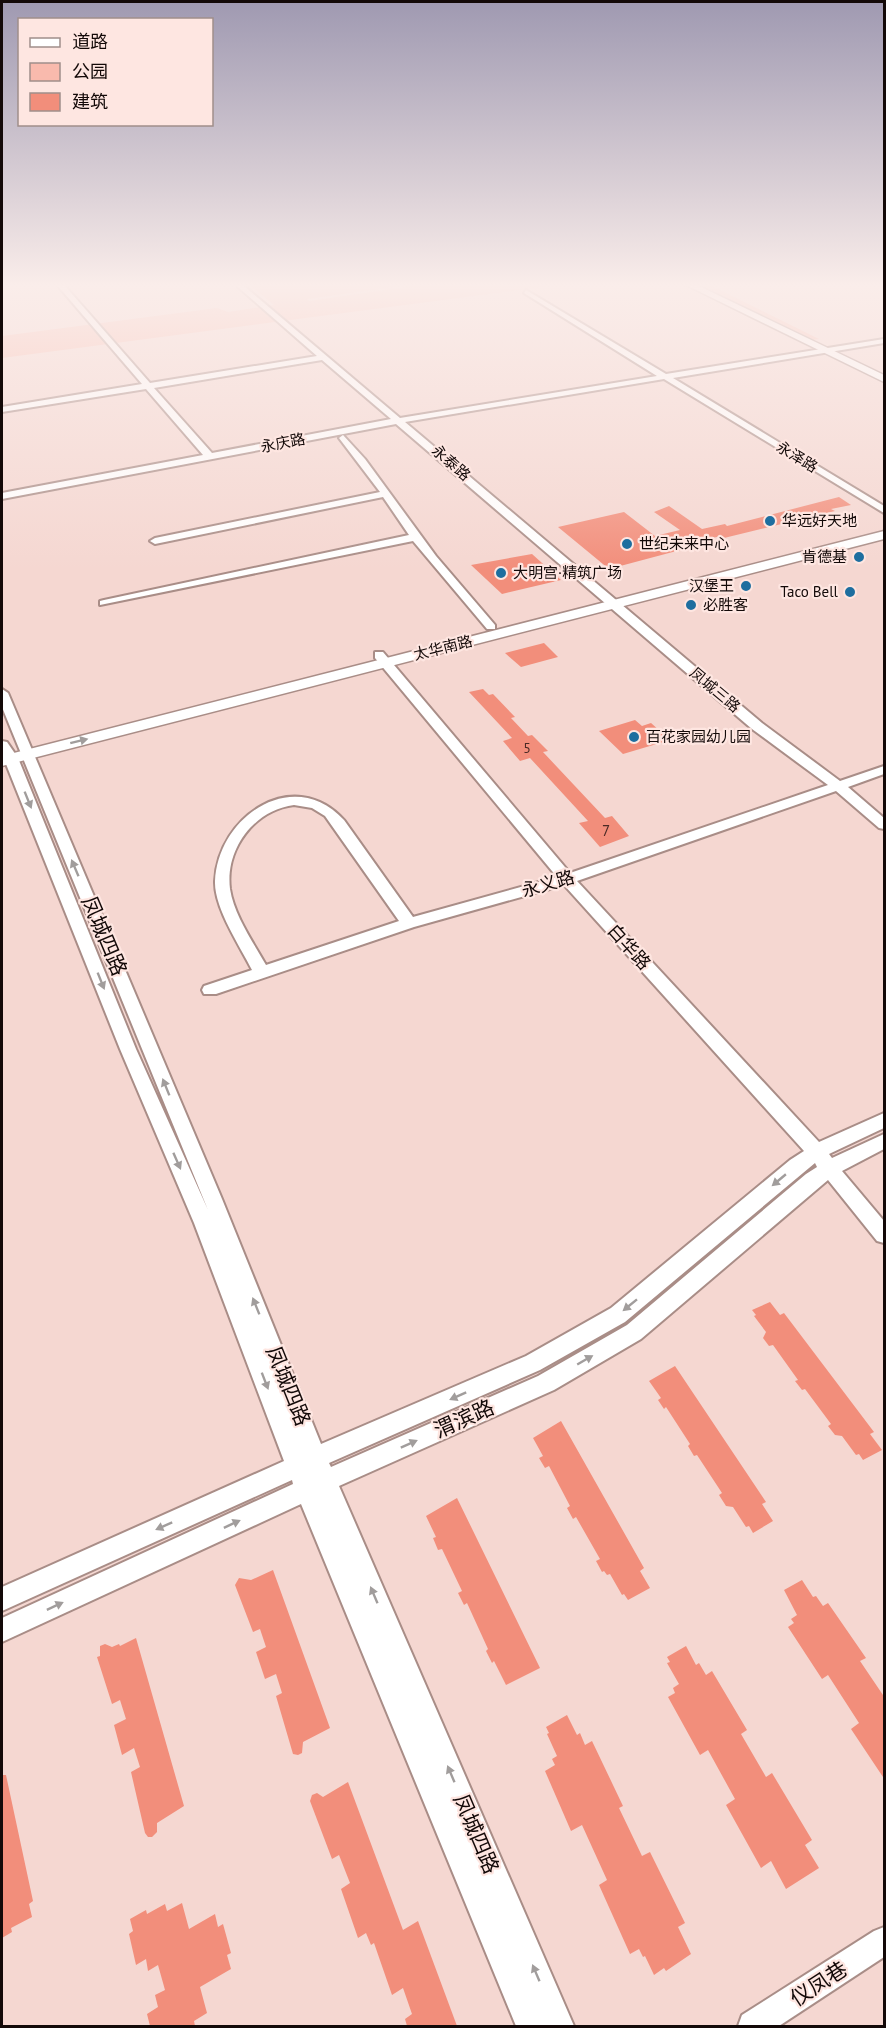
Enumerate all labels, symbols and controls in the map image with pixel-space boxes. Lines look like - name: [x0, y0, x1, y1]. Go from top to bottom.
- legend: [18, 18, 213, 126]
- text: 道路: [72, 30, 108, 53]
- text: 公园: [72, 60, 108, 83]
- text: 建筑: [72, 90, 108, 113]
- street label: 永庆路: [259, 429, 307, 456]
- street label: 永泽路: [773, 437, 821, 476]
- street label: 永泰路: [428, 441, 475, 485]
- place label: 华远好天地: [782, 511, 857, 530]
- marker: 华远好天地: [763, 514, 777, 528]
- place label: 世纪未来中心: [639, 534, 729, 553]
- marker: 世纪未来中心: [620, 537, 634, 551]
- place label: 肯德基: [802, 547, 847, 566]
- marker: 肯德基: [852, 550, 866, 564]
- place label: 大明宫·精筑广场: [513, 563, 622, 582]
- marker: 大明宫·精筑广场: [494, 566, 508, 580]
- place label: 汉堡王: [689, 576, 734, 595]
- marker: 汉堡王: [739, 579, 753, 593]
- place label: Taco Bell: [780, 582, 839, 601]
- marker: Taco Bell: [843, 585, 857, 599]
- place label: 必胜客: [703, 595, 748, 614]
- marker: 必胜客: [684, 598, 698, 612]
- street label: 太华南路: [411, 631, 474, 664]
- street label: 凤城三路: [686, 663, 744, 716]
- place label: 百花家园幼儿园: [646, 727, 751, 746]
- marker: 百花家园幼儿园: [627, 730, 641, 744]
- one-way arrow: [69, 736, 88, 746]
- house number: 5: [523, 739, 531, 757]
- one-way arrow: [23, 792, 33, 810]
- house number: 7: [602, 821, 610, 840]
- one-way arrow: [70, 859, 79, 877]
- street label: 永义路: [519, 865, 577, 902]
- street label: 凤城四路: [76, 892, 133, 980]
- street label: 白华路: [603, 919, 656, 974]
- one-way arrow: [97, 972, 106, 990]
- one-way arrow: [161, 1077, 171, 1095]
- one-way arrow: [172, 1152, 182, 1170]
- one-way arrow: [772, 1174, 787, 1186]
- one-way arrow: [251, 1297, 260, 1315]
- one-way arrow: [622, 1299, 638, 1312]
- street label: 凤城四路: [260, 1342, 317, 1430]
- one-way arrow: [577, 1355, 594, 1365]
- one-way arrow: [260, 1372, 270, 1390]
- one-way arrow: [448, 1391, 466, 1401]
- street label: 渭滨路: [430, 1393, 498, 1444]
- one-way arrow: [401, 1439, 418, 1448]
- one-way arrow: [223, 1519, 241, 1529]
- one-way arrow: [156, 1521, 173, 1530]
- one-way arrow: [369, 1585, 379, 1603]
- one-way arrow: [46, 1601, 63, 1610]
- one-way arrow: [446, 1765, 455, 1783]
- street label: 凤城四路: [448, 1790, 505, 1878]
- street label: 仪凤巷: [785, 1955, 852, 2012]
- one-way arrow: [531, 1964, 540, 1981]

